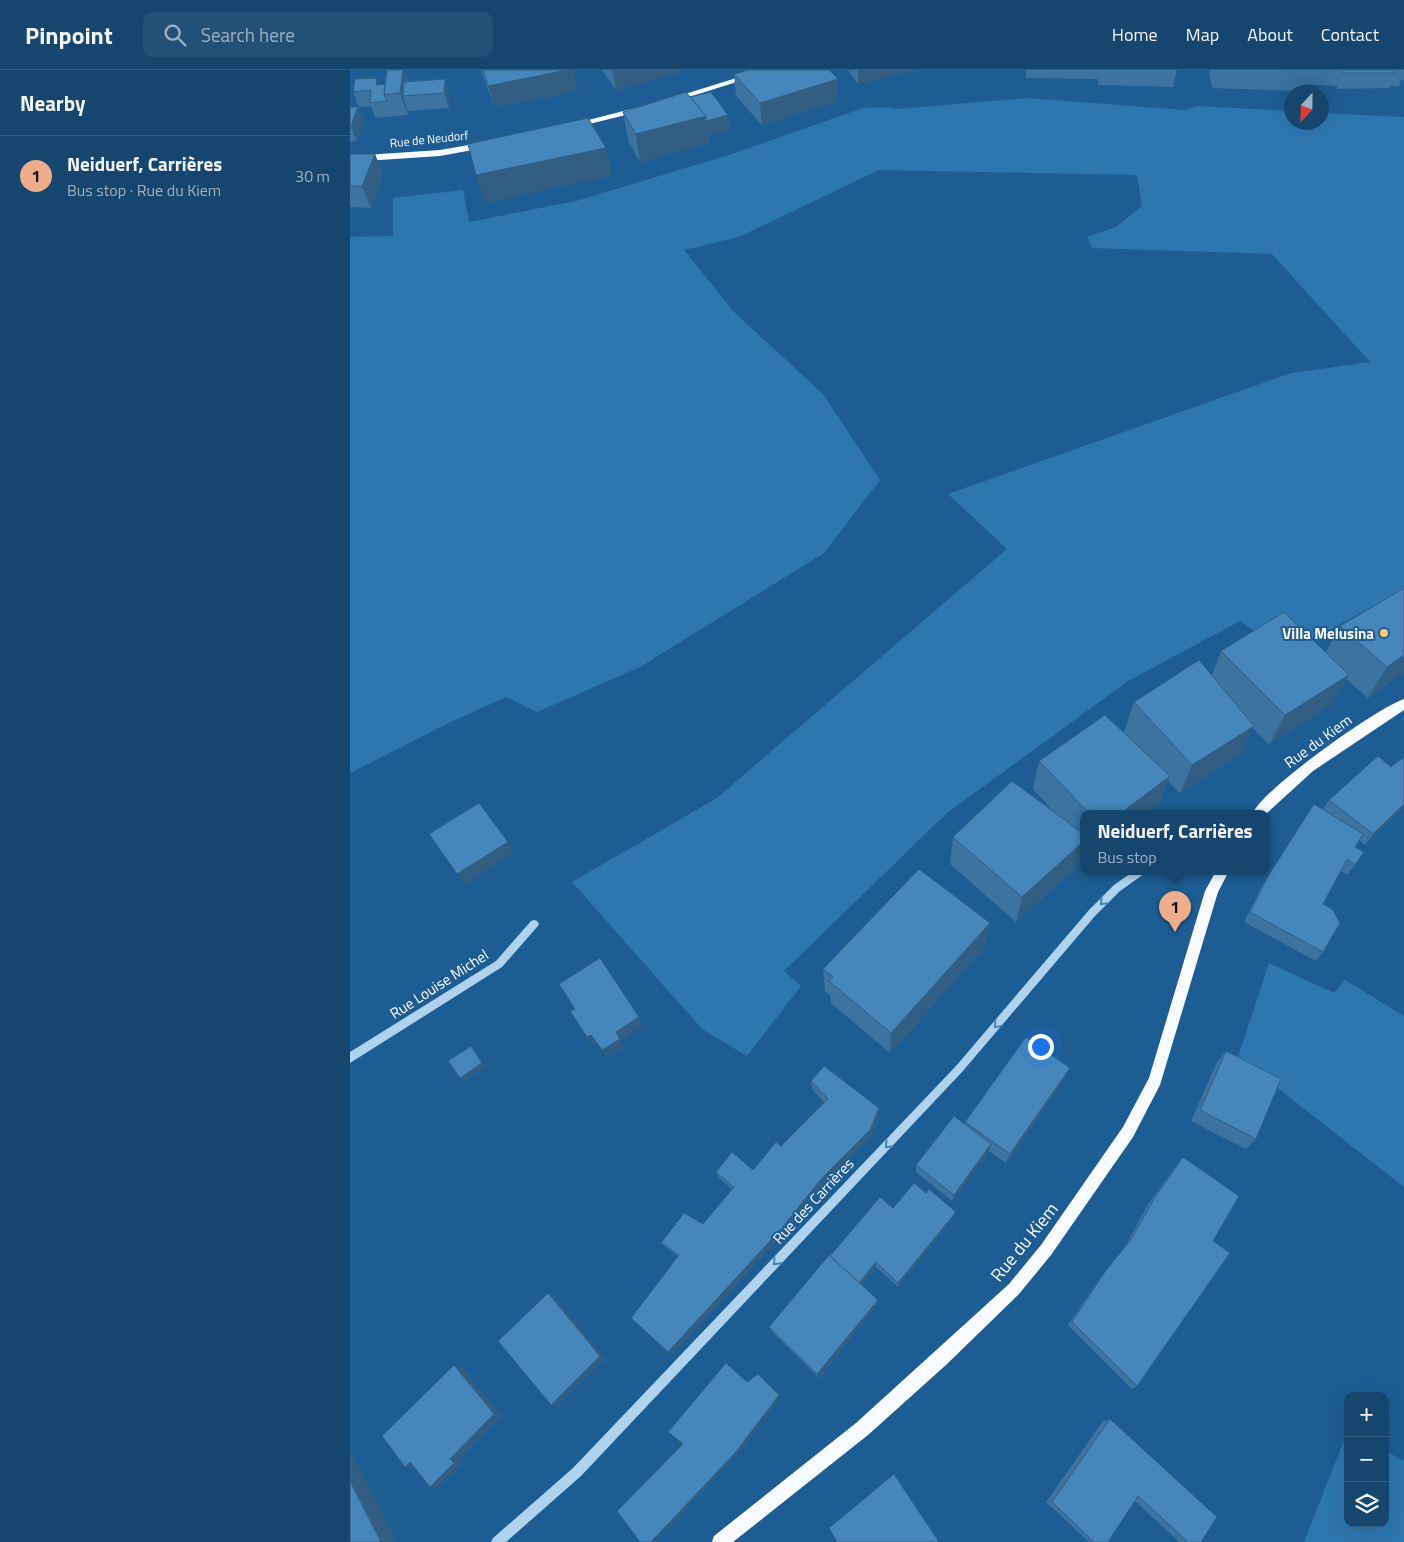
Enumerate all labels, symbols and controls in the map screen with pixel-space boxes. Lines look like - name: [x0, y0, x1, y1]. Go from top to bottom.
- search box: [143, 12, 493, 57]
- text: Pinpoint: [25, 17, 113, 53]
- text: Search here: [201, 20, 295, 49]
- icon: search: [161, 21, 189, 49]
- text: Home: [1112, 21, 1158, 48]
- text: Map: [1186, 21, 1219, 48]
- text: About: [1247, 21, 1293, 48]
- text: Contact: [1321, 21, 1379, 48]
- north arrow: [1284, 85, 1329, 130]
- text: Nearby: [20, 87, 85, 119]
- street label: Rue de Neudorf: [389, 125, 469, 153]
- text: Neiduerf, Carrières: [67, 149, 222, 178]
- text: 1: [32, 164, 40, 188]
- text: 30 m: [295, 164, 330, 188]
- text: Bus stop · Rue du Kiem: [67, 178, 221, 202]
- place label: Villa Melusina: [1282, 622, 1374, 645]
- marker: Villa Melusina: [1378, 627, 1390, 639]
- street label: Rue du Kiem: [1279, 708, 1357, 774]
- popup: [1080, 810, 1270, 875]
- text: Neiduerf, Carrières: [1097, 816, 1253, 845]
- text: Bus stop: [1097, 845, 1157, 869]
- pin: 1: [1159, 891, 1191, 932]
- one-way arrow: [1100, 896, 1109, 905]
- street label: Rue Louise Michel: [385, 943, 493, 1025]
- one-way arrow: [994, 1019, 1003, 1028]
- your location: [1028, 1034, 1054, 1060]
- one-way arrow: [885, 1139, 894, 1148]
- street label: Rue des Carrières: [767, 1153, 859, 1249]
- street label: Rue du Kiem: [984, 1197, 1064, 1287]
- one-way arrow: [773, 1257, 782, 1266]
- map controls: [1344, 1392, 1389, 1527]
- button: +: [1344, 1392, 1389, 1437]
- button: −: [1344, 1437, 1389, 1482]
- button: layers: [1344, 1482, 1389, 1527]

